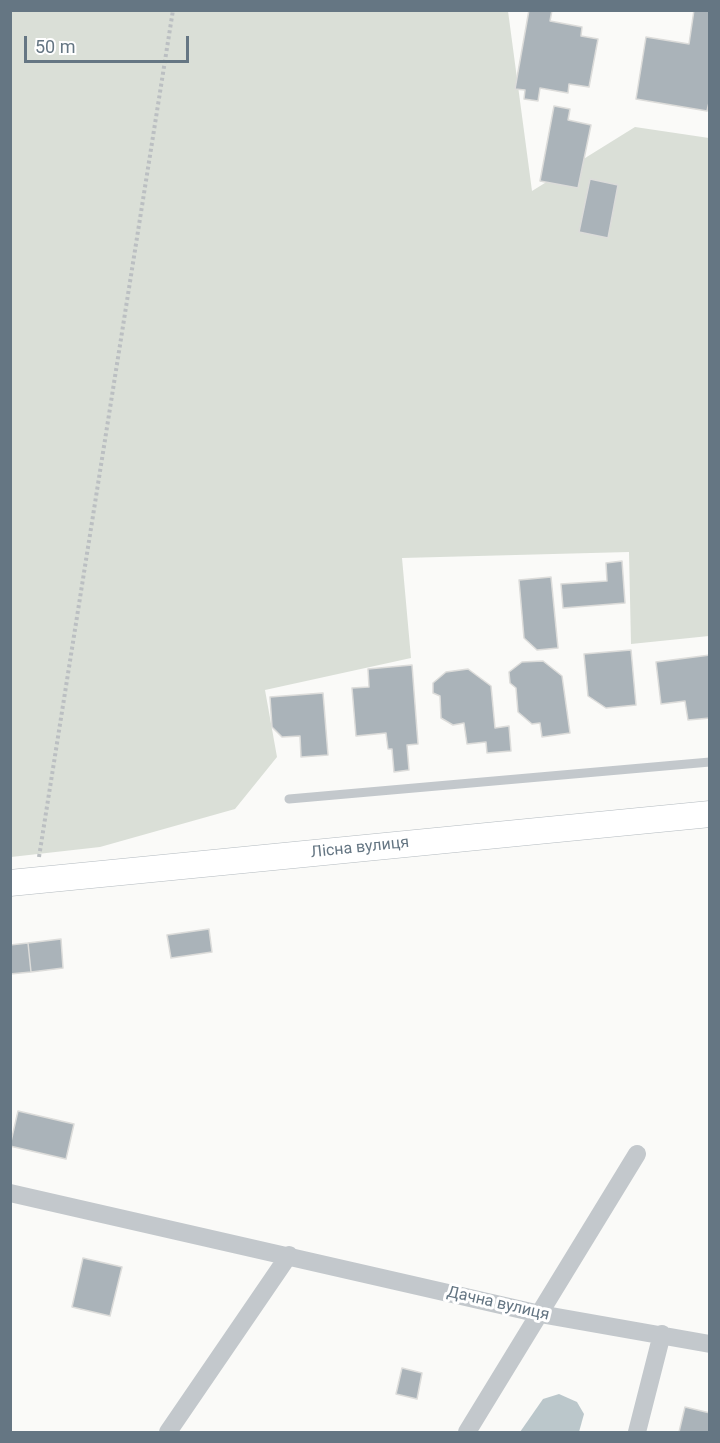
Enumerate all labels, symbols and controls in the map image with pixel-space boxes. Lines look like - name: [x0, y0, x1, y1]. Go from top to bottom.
- scale bar: [27, 24, 192, 62]
- text: 50 m: [35, 36, 75, 57]
- street label: Лісна вулиця: [310, 833, 410, 863]
- street label: Дачна вулиця: [445, 1283, 551, 1325]

